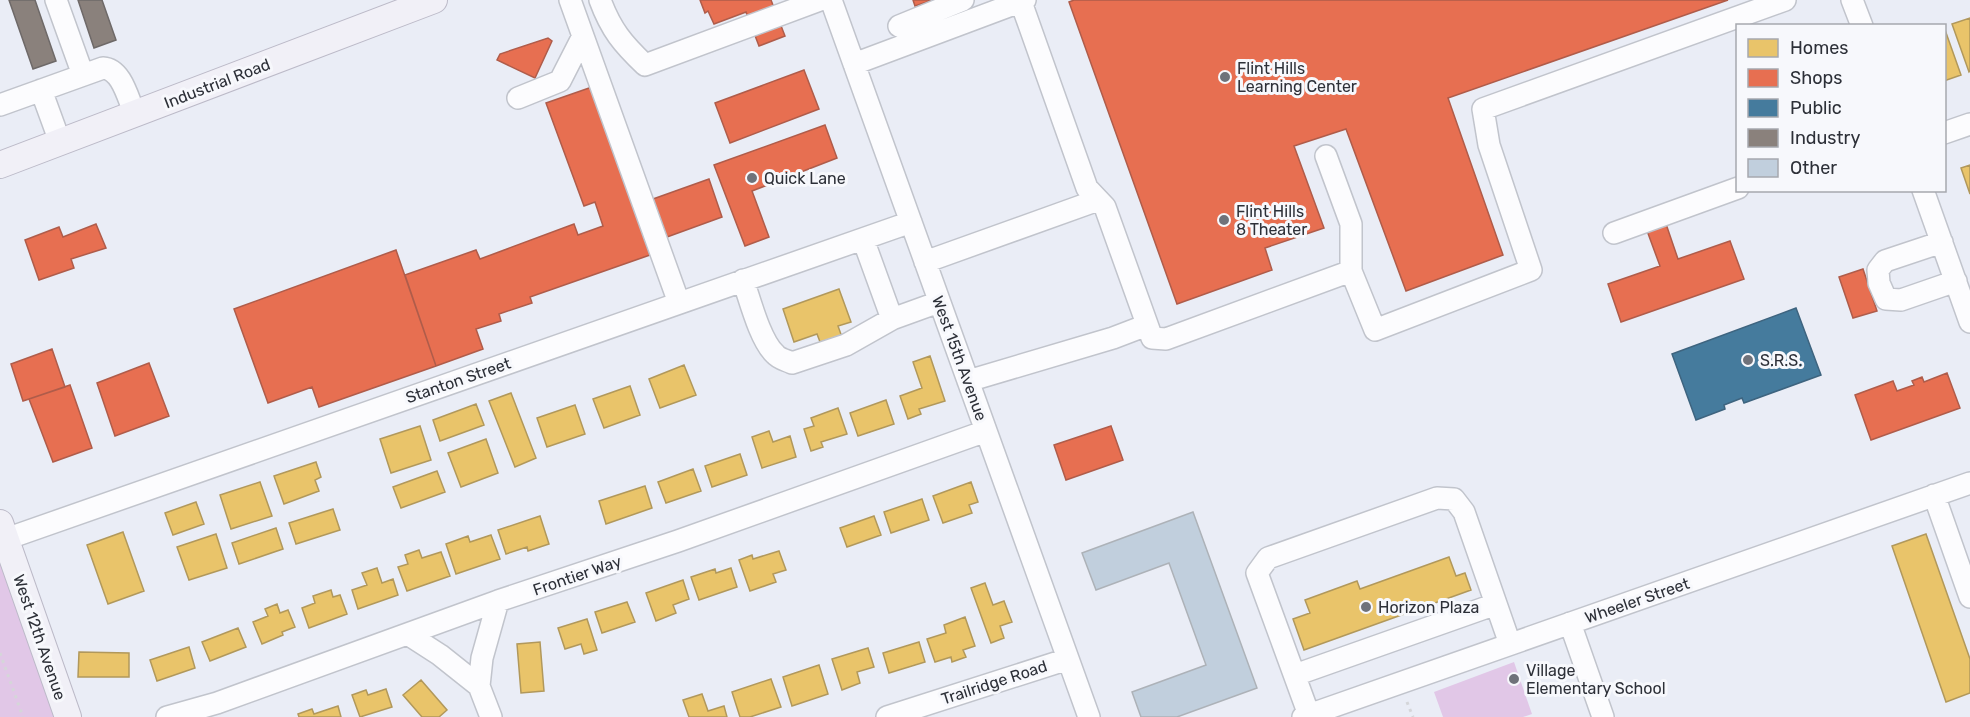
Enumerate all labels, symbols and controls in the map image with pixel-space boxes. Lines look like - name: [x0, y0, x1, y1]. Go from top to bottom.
- legend: [1736, 24, 1946, 192]
- text: Homes: [1790, 37, 1848, 59]
- street label: Industrial Road: [161, 55, 273, 112]
- place label: Flint Hills Learning Center: [1237, 59, 1357, 96]
- text: Shops: [1790, 67, 1842, 89]
- marker: Flint Hills Learning Center: [1218, 70, 1232, 84]
- text: Public: [1790, 97, 1842, 119]
- text: Industry: [1790, 127, 1860, 149]
- text: Other: [1790, 157, 1837, 179]
- place label: Quick Lane: [764, 169, 846, 188]
- marker: Quick Lane: [745, 171, 759, 185]
- place label: Flint Hills 8 Theater: [1236, 202, 1307, 239]
- marker: Flint Hills 8 Theater: [1217, 213, 1231, 227]
- street label: West 15th Avenue: [928, 293, 991, 423]
- place label: S.R.S.: [1760, 351, 1802, 370]
- marker: S.R.S.: [1741, 353, 1755, 367]
- street label: Stanton Street: [403, 354, 513, 407]
- street label: Frontier Way: [530, 551, 624, 599]
- street label: West 12th Avenue: [9, 572, 70, 702]
- street label: Wheeler Street: [1582, 574, 1692, 627]
- place label: Horizon Plaza: [1378, 598, 1479, 617]
- marker: Horizon Plaza: [1359, 600, 1373, 614]
- street label: Trailridge Road: [939, 656, 1050, 709]
- place label: Village Elementary School: [1526, 661, 1666, 698]
- marker: Village Elementary School: [1507, 672, 1521, 686]

